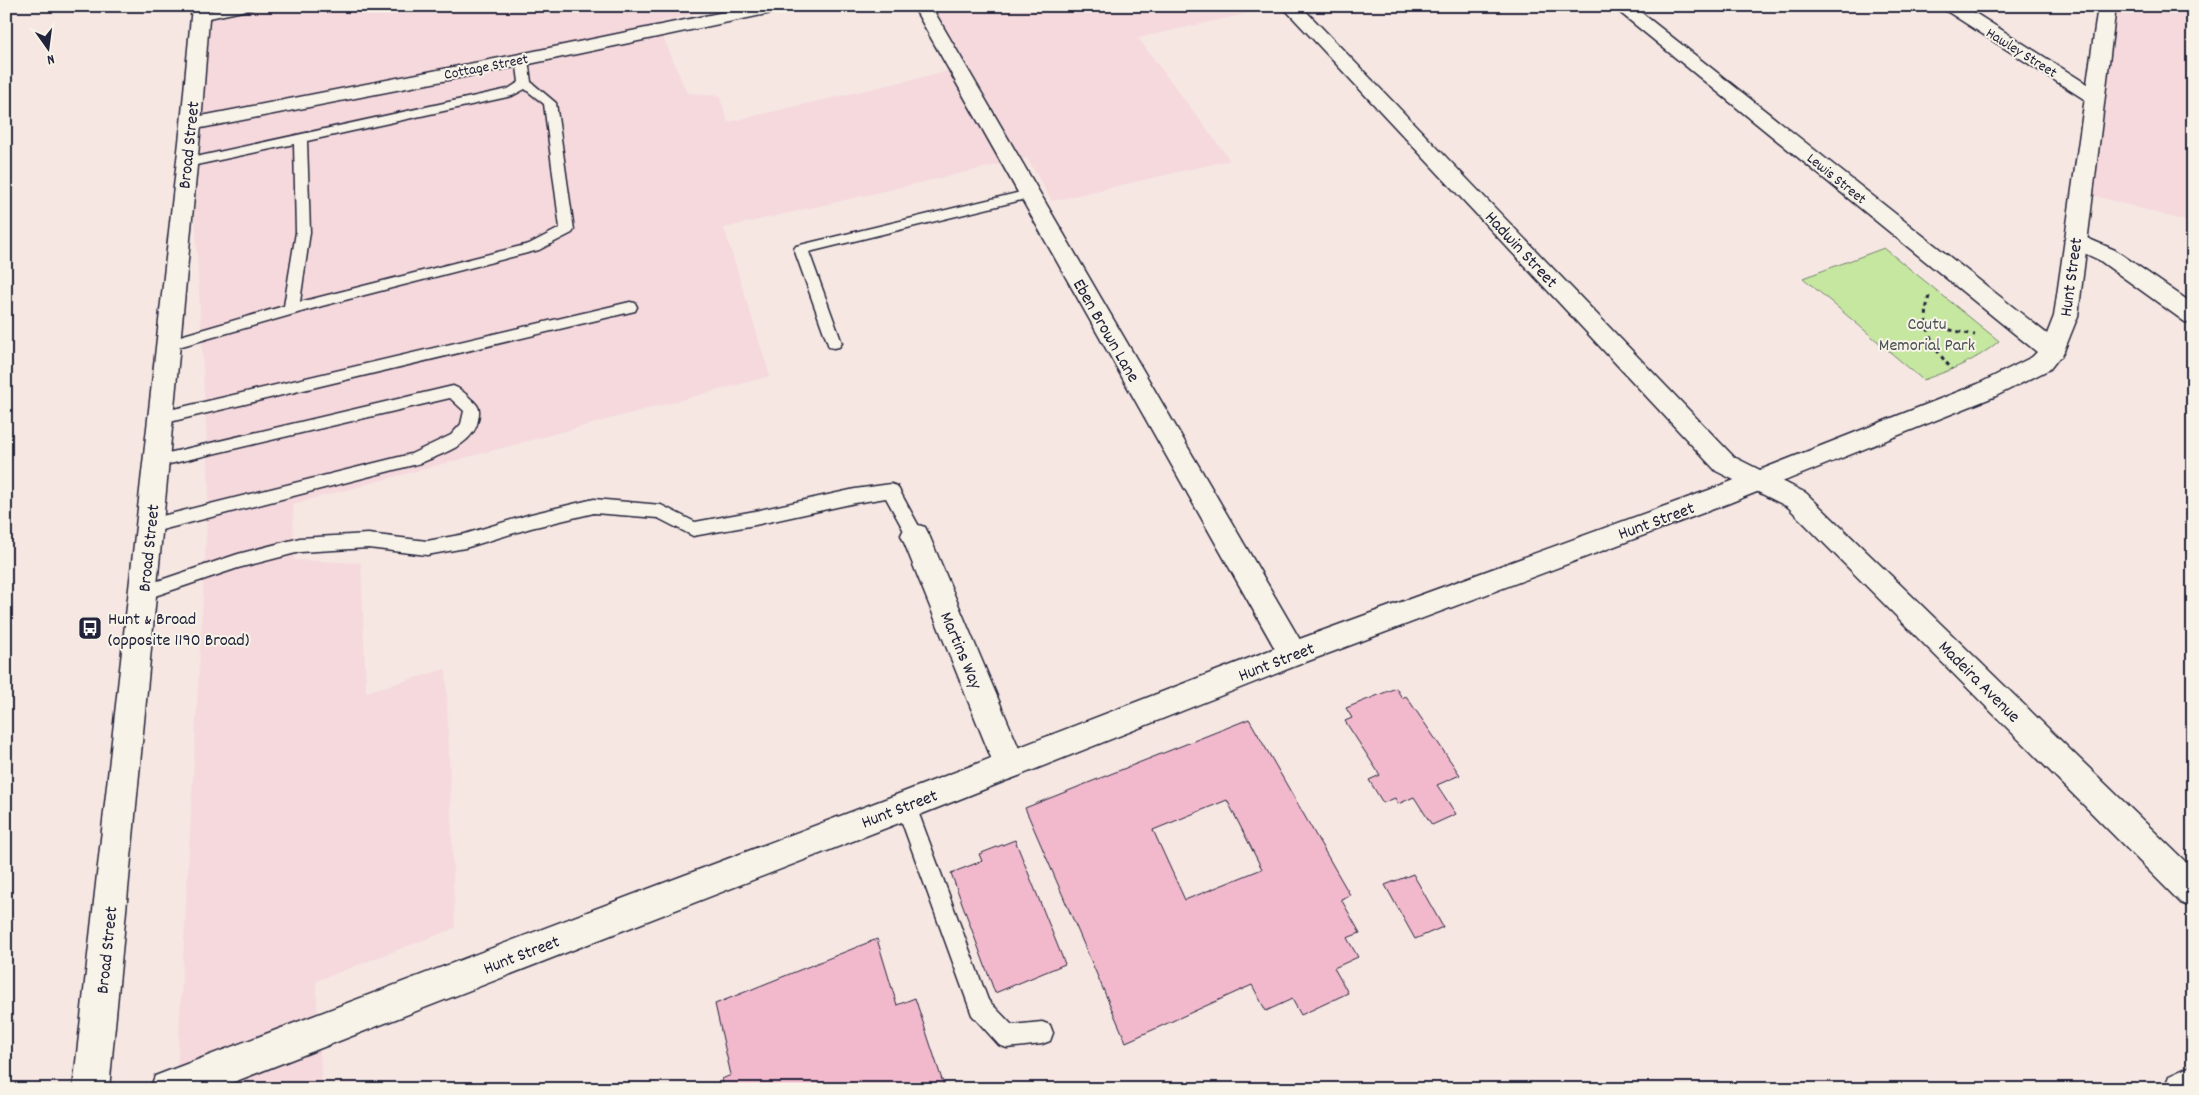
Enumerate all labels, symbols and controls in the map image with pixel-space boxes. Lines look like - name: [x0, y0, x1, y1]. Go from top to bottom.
- north arrow: [22, 22, 72, 72]
- street label: Hawley Street: [1981, 23, 2061, 85]
- text: N: [45, 48, 56, 69]
- street label: Cottage Street: [442, 49, 531, 87]
- street label: Broad Street: [173, 100, 208, 190]
- street label: Lewis Street: [1801, 149, 1871, 211]
- street label: Hadwin Street: [1478, 207, 1563, 295]
- street label: Hunt Street: [2055, 236, 2090, 319]
- street label: Eben Brown Lane: [1065, 275, 1145, 388]
- park label: Coutu Memorial Park: [1879, 313, 1975, 359]
- street label: Hunt Street: [1615, 497, 1699, 548]
- street label: Broad Street: [133, 503, 168, 593]
- place label: Hunt & Broad (opposite 1190 Broad): [108, 608, 249, 654]
- street label: Martins Way: [932, 608, 987, 694]
- bus stop icon: Hunt & Broad (opposite 1190 Broad): [77, 615, 103, 641]
- street label: Madeira Avenue: [1932, 636, 2025, 730]
- street label: Hunt Street: [1235, 637, 1319, 689]
- street label: Hunt Street: [858, 784, 942, 836]
- street label: Broad Street: [91, 905, 126, 995]
- street label: Hunt Street: [480, 930, 564, 982]

